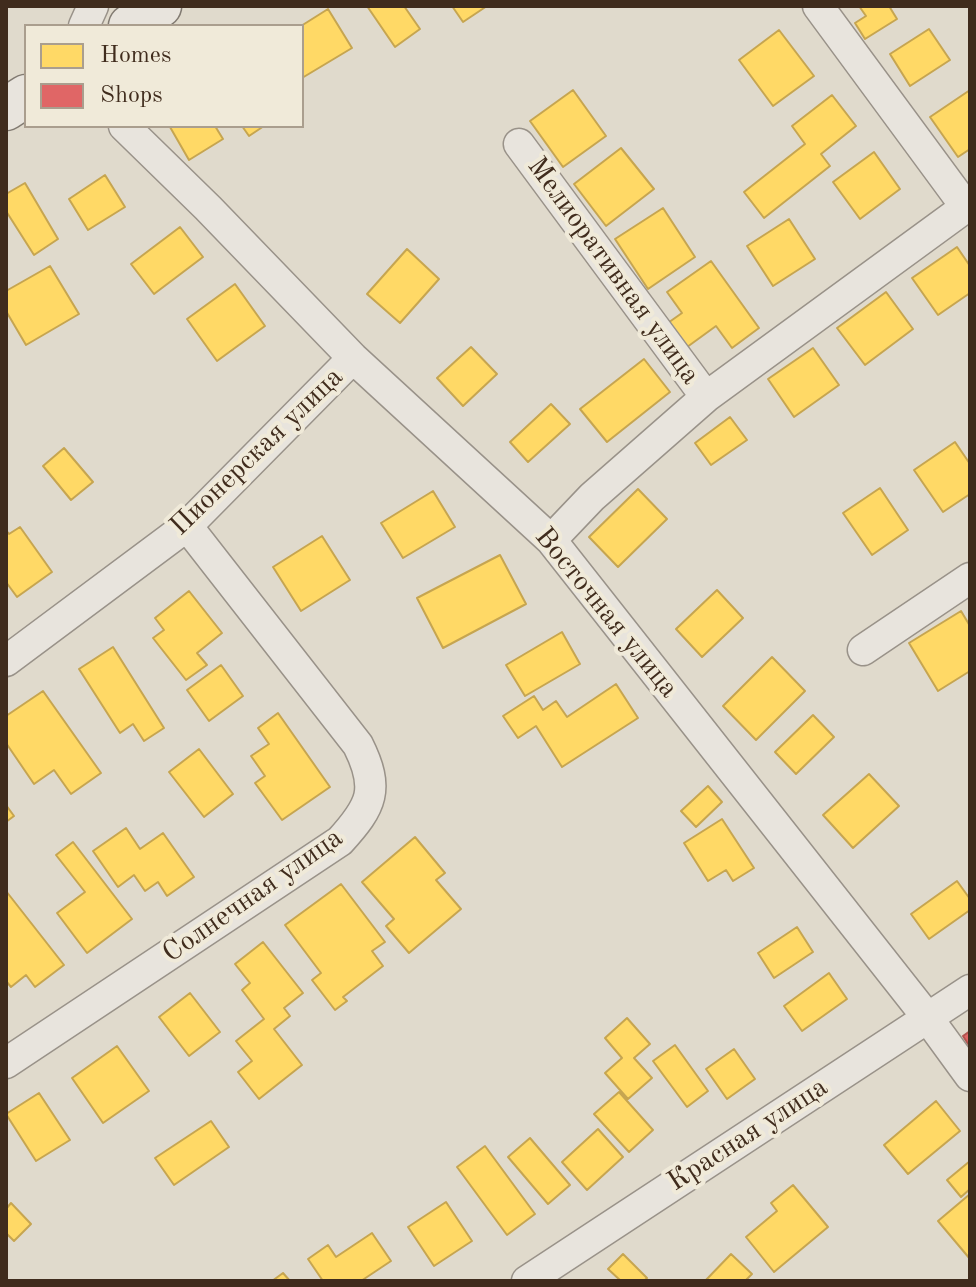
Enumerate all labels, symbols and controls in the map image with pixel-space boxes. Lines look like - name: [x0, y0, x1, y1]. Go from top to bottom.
- legend: [24, 24, 304, 128]
- text: Homes: [100, 44, 171, 68]
- text: Shops: [100, 84, 163, 108]
- street label: Мелиоративная улица: [519, 151, 707, 391]
- street label: Пионерская улица: [163, 361, 351, 543]
- street label: Восточная улица: [527, 521, 685, 705]
- street label: Солнечная улица: [156, 821, 350, 971]
- street label: Красная улица: [662, 1071, 834, 1199]

